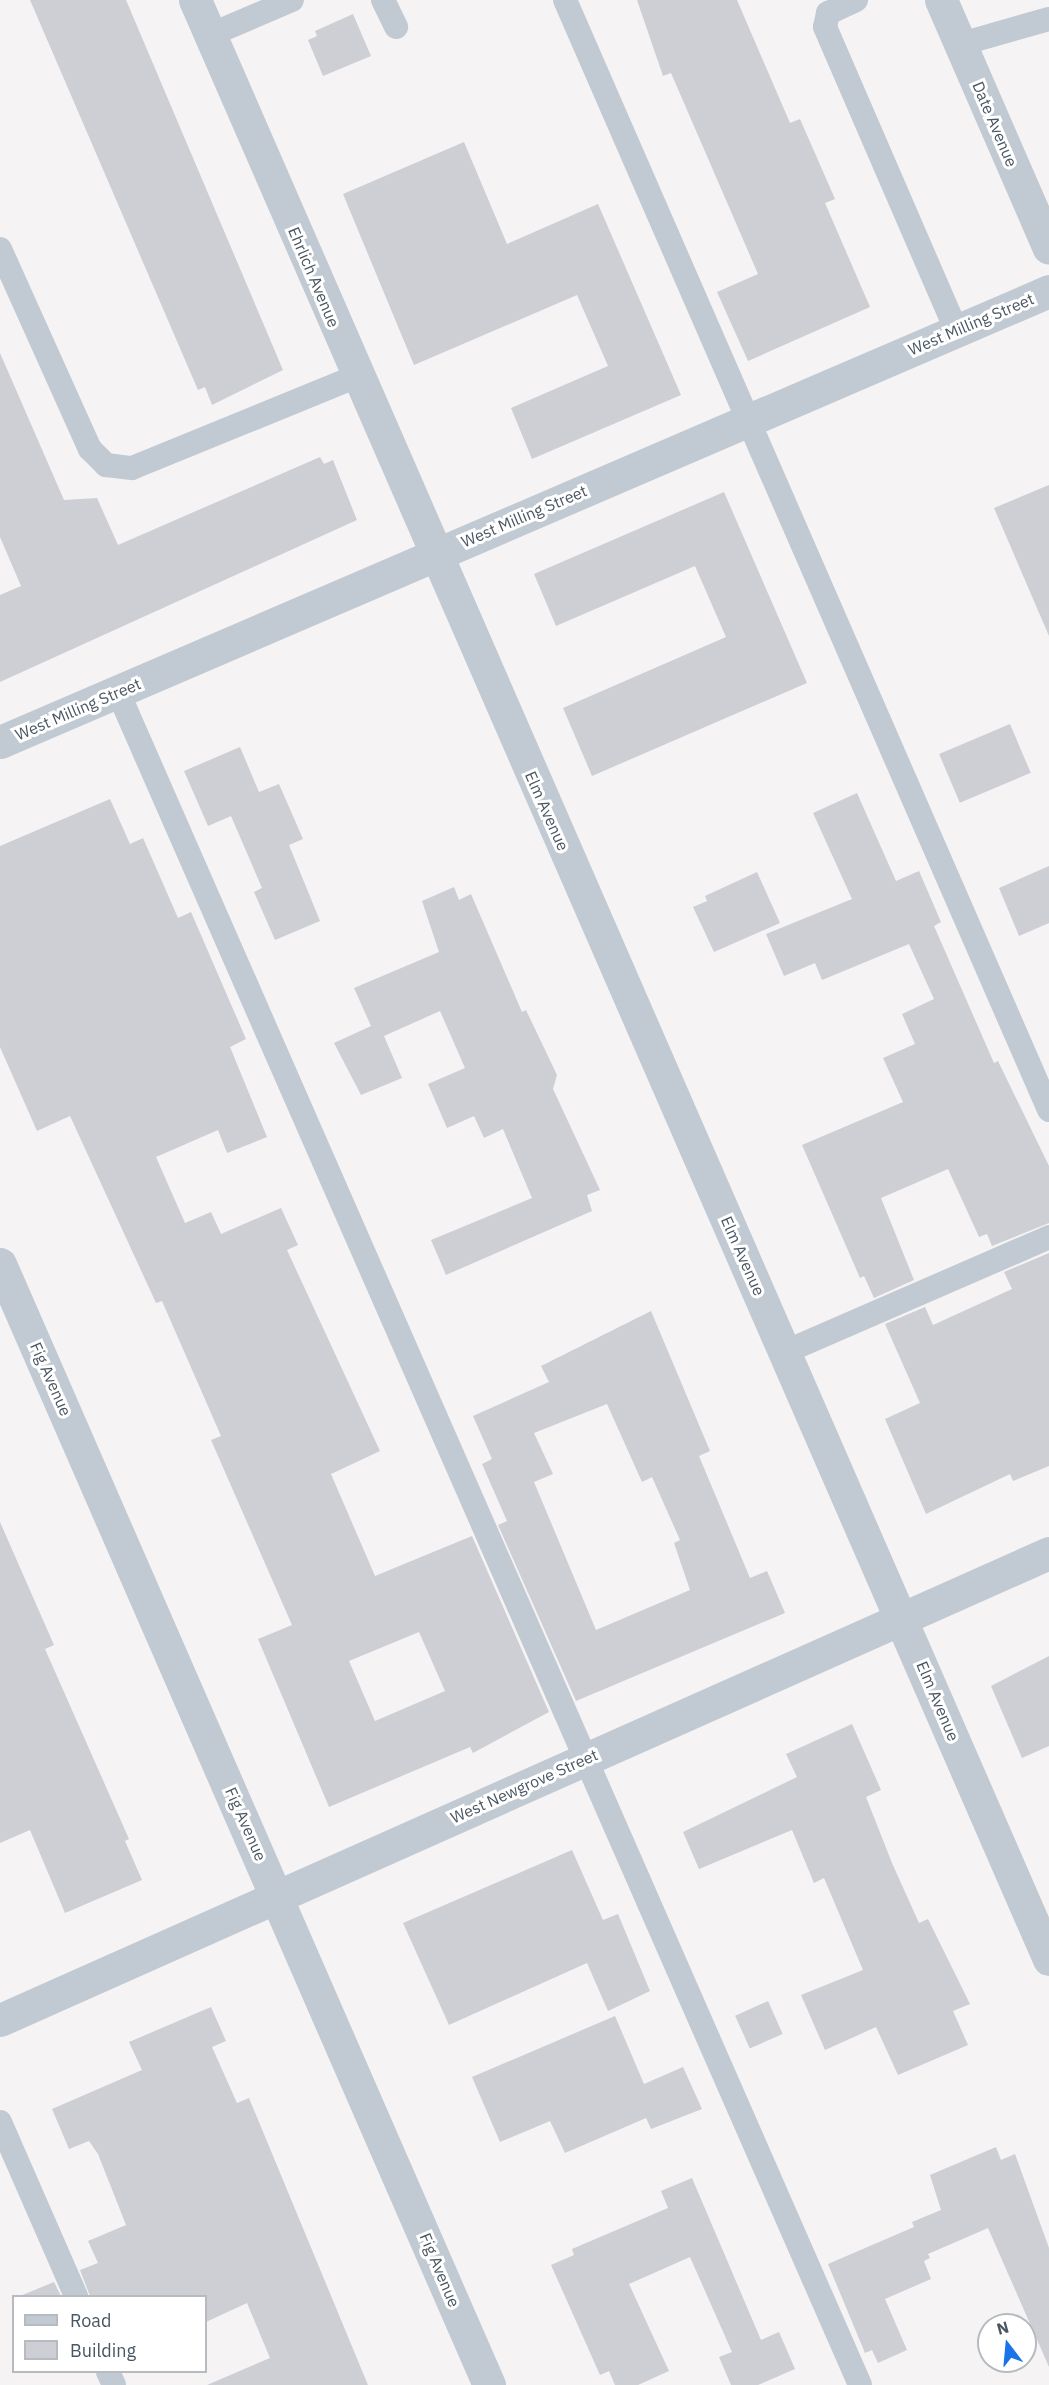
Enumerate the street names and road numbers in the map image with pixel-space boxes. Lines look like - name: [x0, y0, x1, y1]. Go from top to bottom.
- street label: Date Avenue: [968, 78, 1022, 170]
- street label: Ehrlich Avenue: [284, 224, 344, 330]
- street label: West Milling Street: [905, 289, 1037, 359]
- street label: West Milling Street: [458, 481, 590, 551]
- street label: West Milling Street: [12, 674, 144, 744]
- street label: Elm Avenue: [521, 768, 573, 854]
- street label: Elm Avenue: [717, 1213, 769, 1299]
- street label: Fig Avenue: [26, 1339, 76, 1419]
- street label: Elm Avenue: [913, 1658, 963, 1744]
- street label: West Newgrove Street: [447, 1745, 601, 1827]
- street label: Fig Avenue: [221, 1784, 271, 1864]
- street label: Fig Avenue: [416, 2230, 464, 2310]

